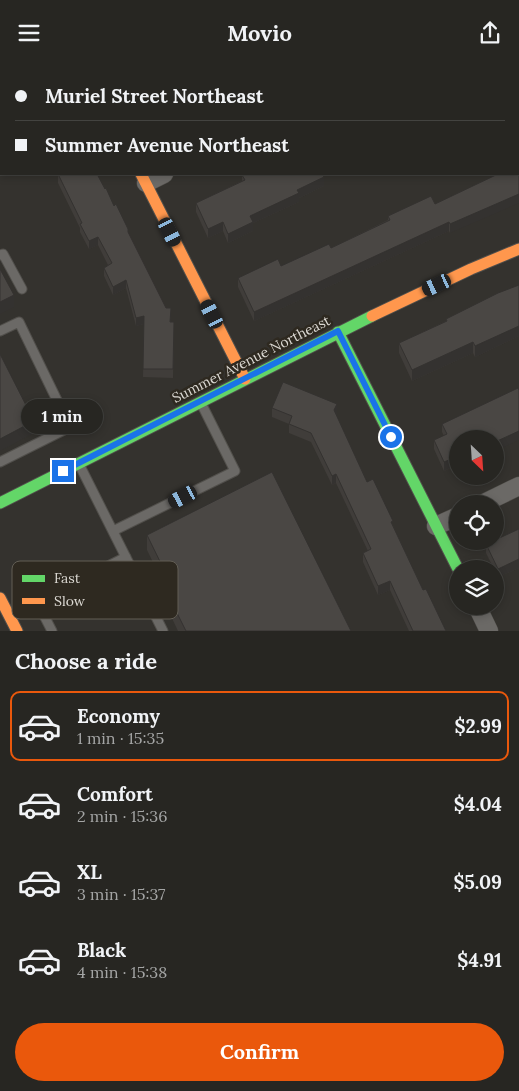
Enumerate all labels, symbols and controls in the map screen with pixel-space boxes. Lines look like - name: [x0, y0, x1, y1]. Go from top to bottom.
- icon: menu: [15, 19, 43, 47]
- text: Movio: [227, 19, 292, 47]
- icon: share: [476, 19, 504, 47]
- text: Muriel Street Northeast: [45, 84, 264, 108]
- text: Summer Avenue Northeast: [45, 133, 289, 157]
- car: [156, 215, 183, 249]
- car: [420, 272, 453, 298]
- car: [198, 297, 225, 331]
- street label: Summer Avenue Northeast: [169, 311, 334, 407]
- callout: 1 min: [22, 399, 104, 433]
- text: 1 min: [42, 406, 82, 426]
- route start: [380, 426, 402, 448]
- north arrow: [449, 430, 504, 485]
- map controls: [449, 430, 504, 615]
- route end: [52, 460, 74, 482]
- car: [166, 484, 199, 510]
- button: locate: [449, 495, 504, 550]
- button: layers: [449, 560, 504, 615]
- legend: [12, 561, 178, 619]
- text: Fast: [54, 569, 81, 587]
- text: Slow: [54, 592, 86, 610]
- text: Choose a ride: [15, 647, 157, 675]
- icon: car: [17, 704, 62, 749]
- text: Economy: [77, 704, 160, 728]
- text: $2.99: [454, 714, 502, 738]
- text: 1 min · 15:35: [77, 728, 164, 748]
- icon: car: [17, 782, 62, 827]
- text: Comfort: [77, 782, 153, 806]
- text: $4.04: [454, 792, 502, 816]
- text: 2 min · 15:36: [77, 806, 167, 826]
- icon: car: [17, 860, 62, 905]
- text: XL: [77, 860, 102, 884]
- text: $5.09: [453, 870, 502, 894]
- text: 3 min · 15:37: [77, 884, 166, 904]
- icon: car: [17, 938, 62, 983]
- text: Black: [77, 938, 126, 962]
- text: $4.91: [457, 948, 502, 972]
- text: 4 min · 15:38: [77, 962, 167, 982]
- button: Confirm: [15, 1023, 504, 1081]

